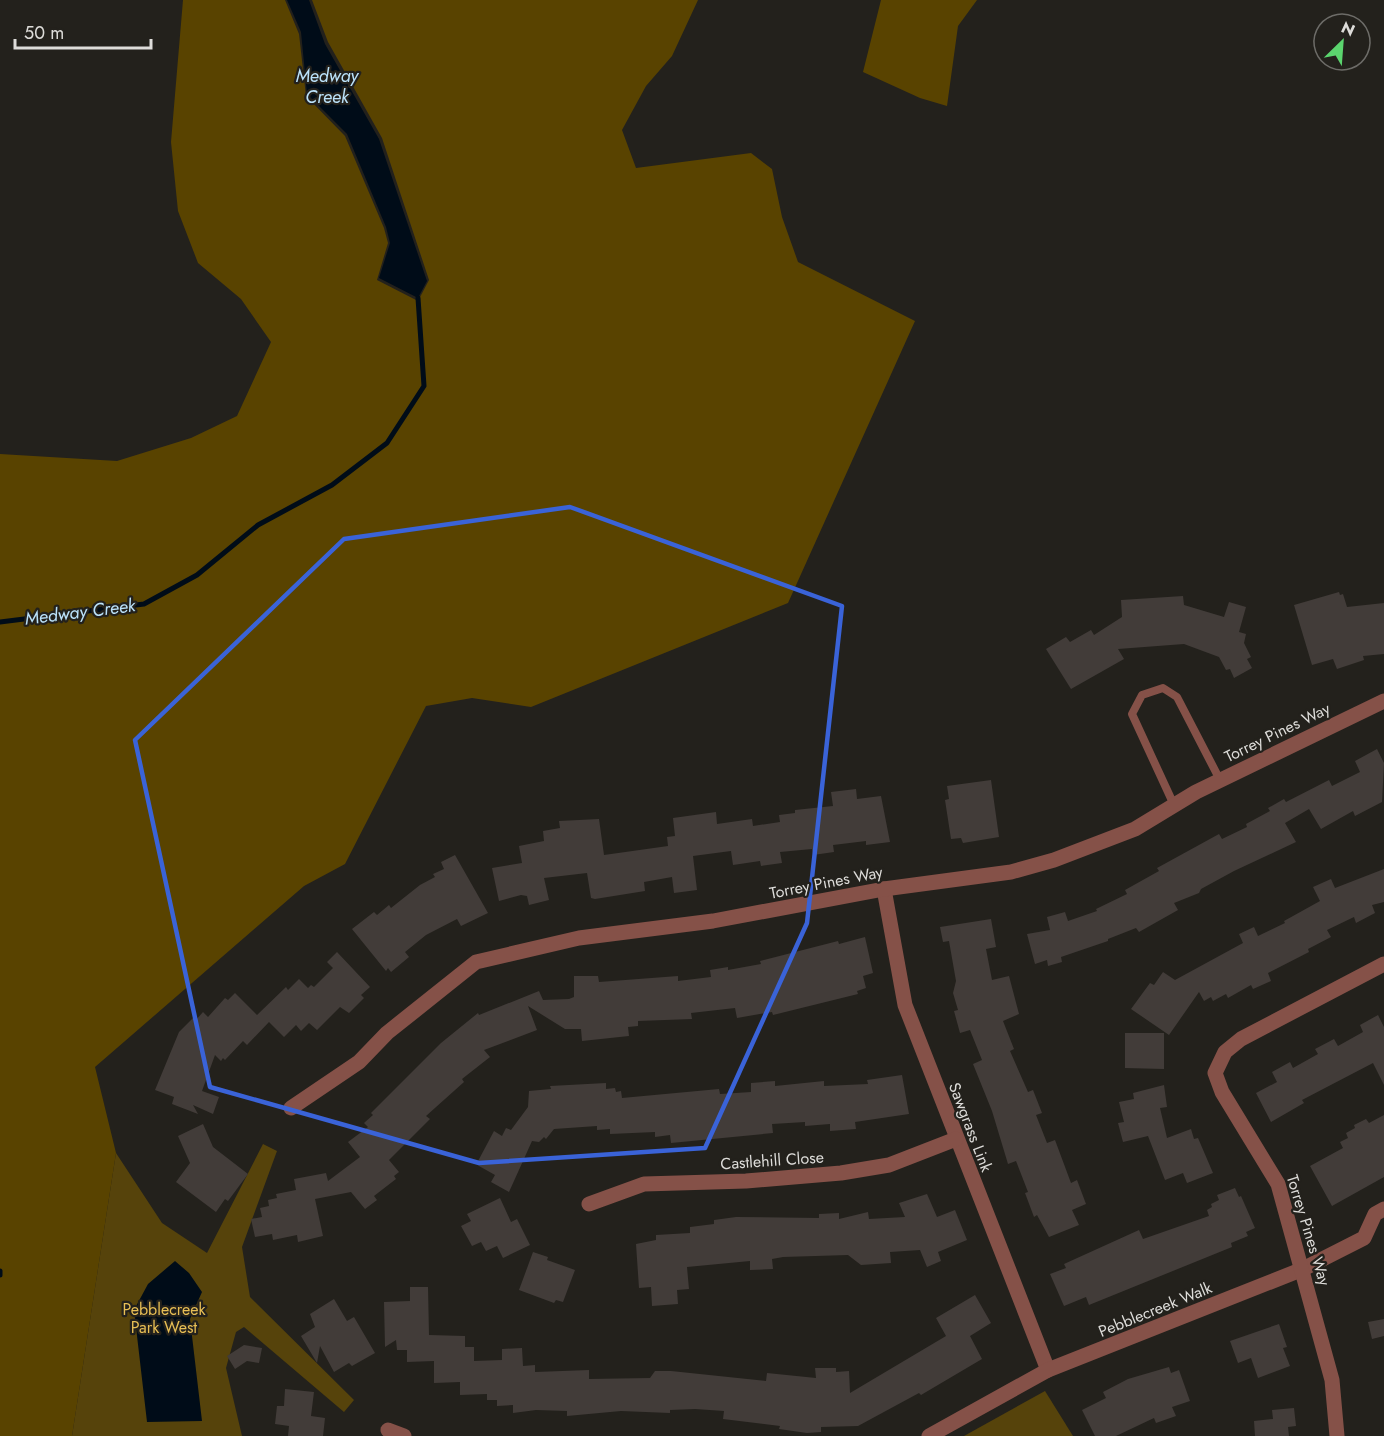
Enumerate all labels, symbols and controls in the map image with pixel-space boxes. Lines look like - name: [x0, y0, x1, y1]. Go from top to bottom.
- scale bar: [15, 12, 152, 50]
- north arrow: [1312, 12, 1372, 72]
- text: N: [1338, 16, 1359, 42]
- text: 50 m: [24, 20, 64, 46]
- water label: Medway Creek: [296, 63, 360, 110]
- water label: Medway Creek: [23, 592, 138, 632]
- street label: Torrey Pines Way: [1221, 697, 1335, 768]
- street label: Torrey Pines Way: [768, 860, 886, 905]
- street label: Sawgrass Link: [943, 1079, 998, 1176]
- street label: Castlehill Close: [720, 1145, 825, 1176]
- street label: Torrey Pines Way: [1281, 1172, 1337, 1289]
- street label: Pebblecreek Walk: [1095, 1276, 1216, 1343]
- park label: Pebblecreek Park West: [122, 1298, 207, 1339]

